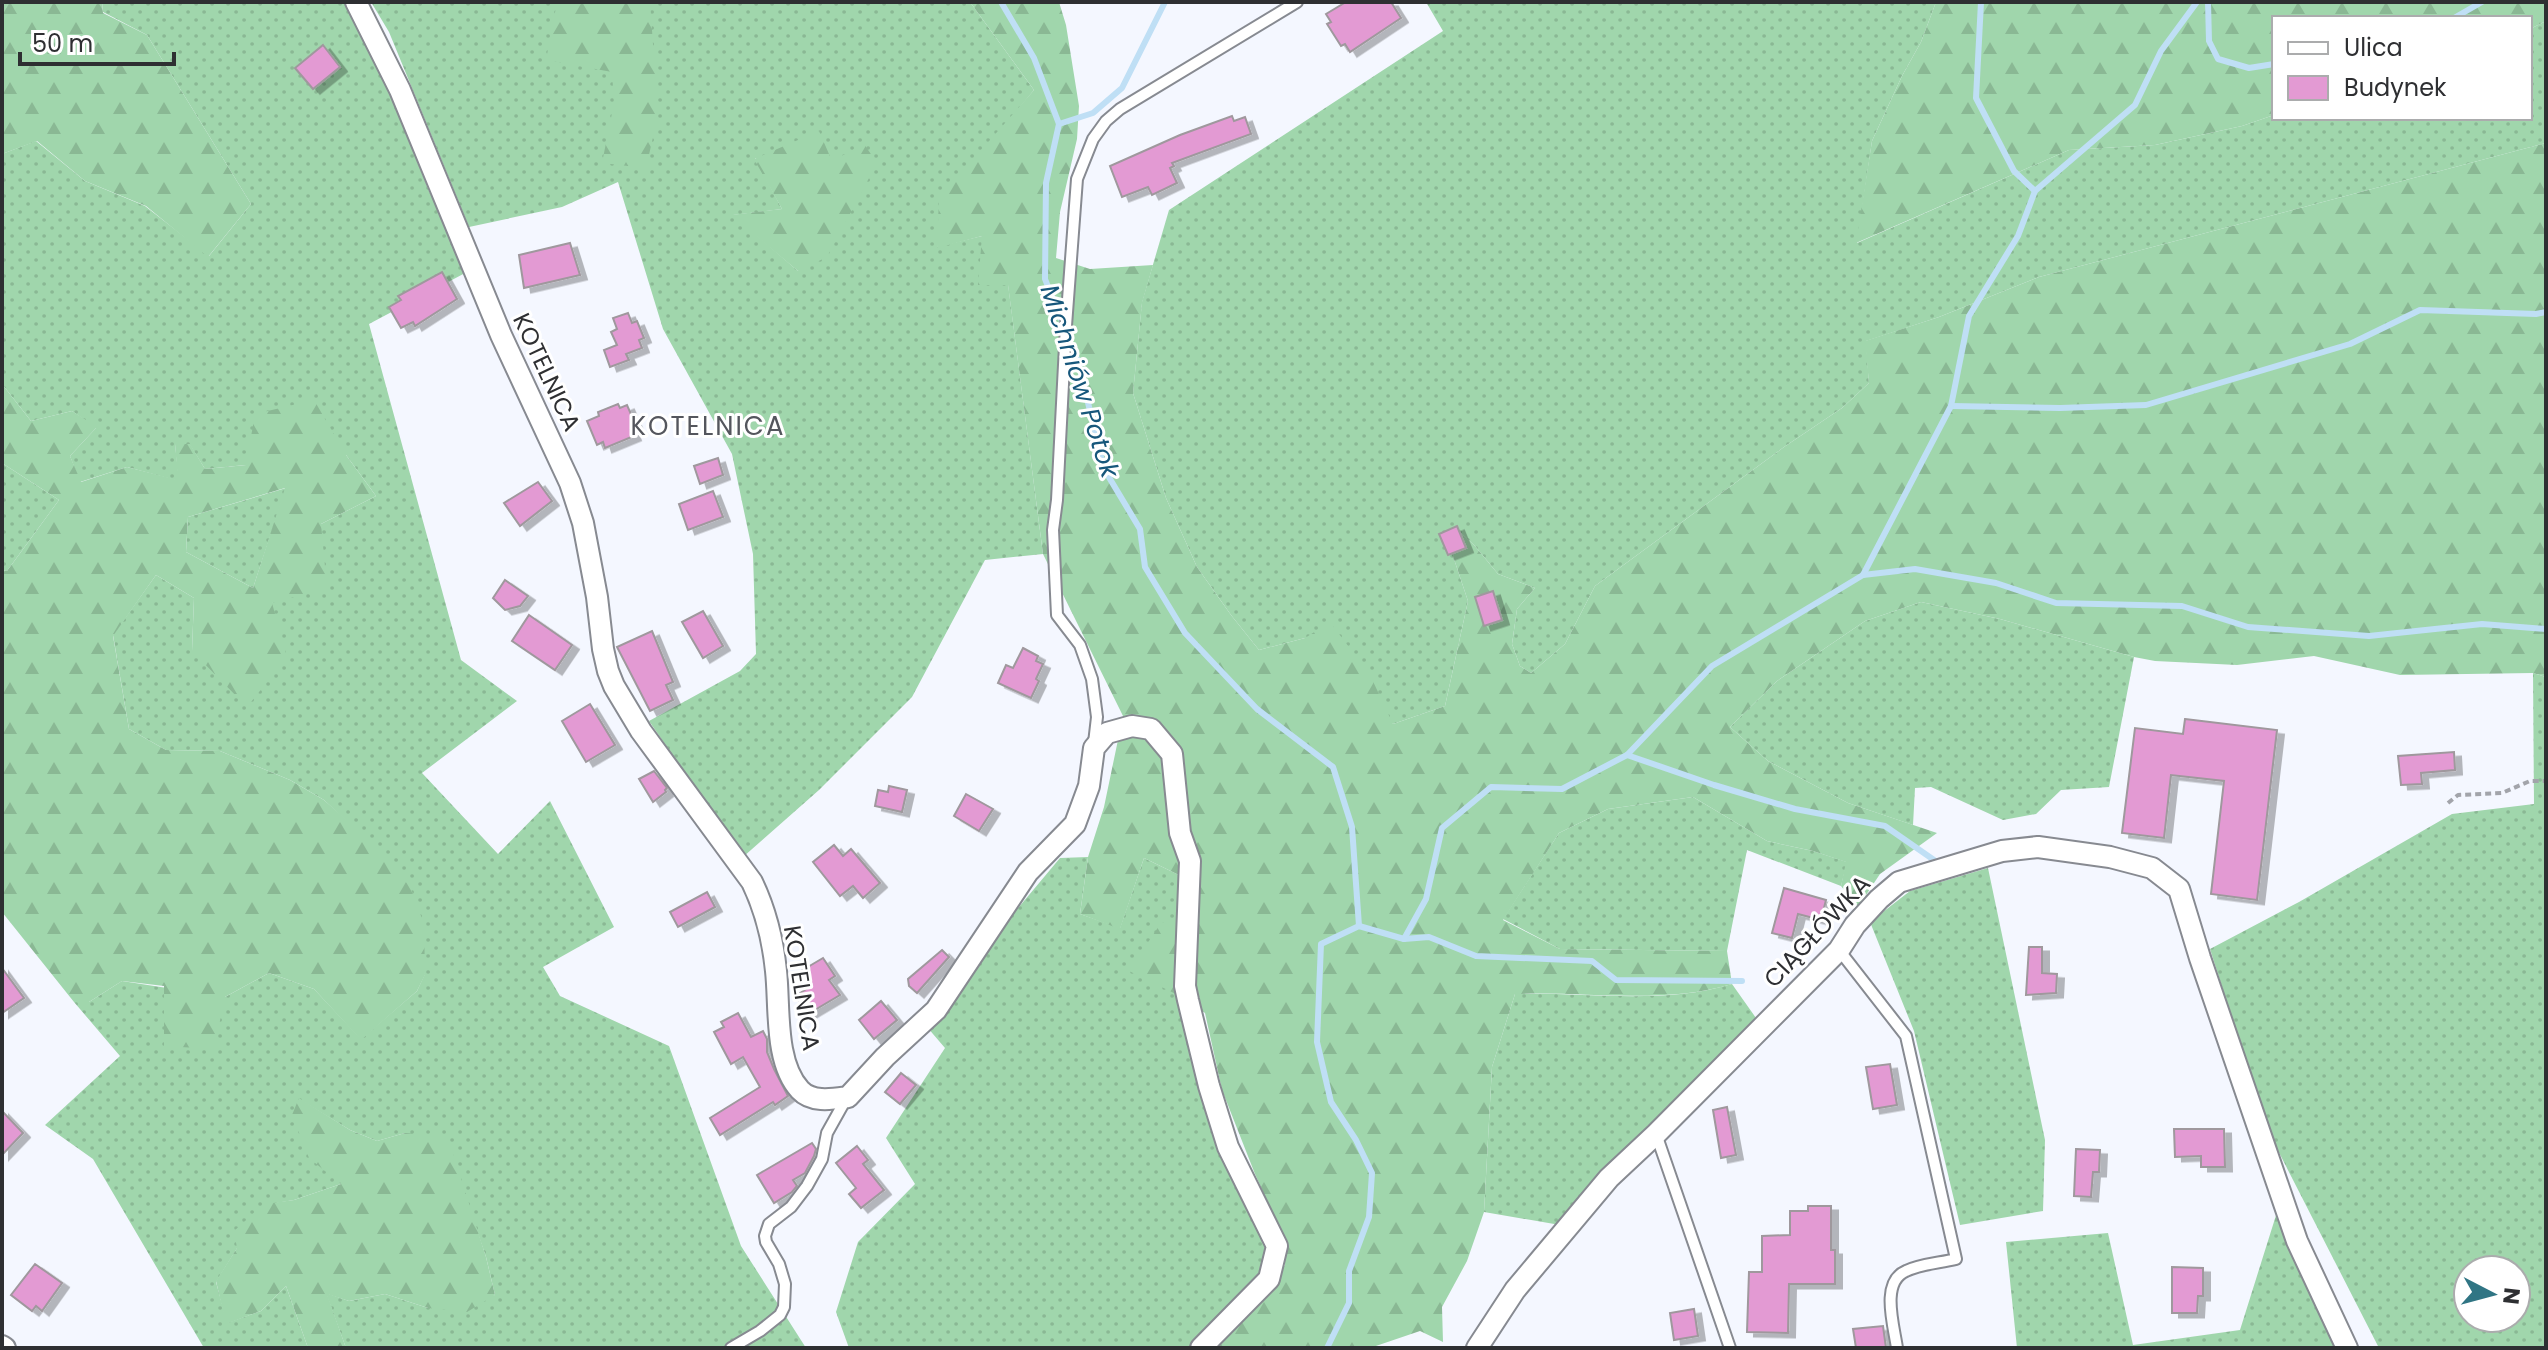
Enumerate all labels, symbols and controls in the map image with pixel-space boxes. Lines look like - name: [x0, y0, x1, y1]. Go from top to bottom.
- scale bar: [20, 16, 174, 66]
- legend: [2272, 16, 2532, 120]
- text: 50 m: [32, 27, 93, 60]
- text: Ulica: [2344, 31, 2403, 64]
- text: Budynek: [2344, 71, 2447, 104]
- water label: Michniów Potok: [1032, 280, 1129, 484]
- street label: KOTELNICA: [505, 308, 589, 436]
- district label: KOTELNICA: [631, 408, 785, 444]
- street label: CIĄGŁÓWKA: [1756, 868, 1878, 994]
- street label: KOTELNICA: [776, 923, 828, 1053]
- north arrow: [2452, 1254, 2532, 1334]
- text: N: [2495, 1286, 2528, 1306]

